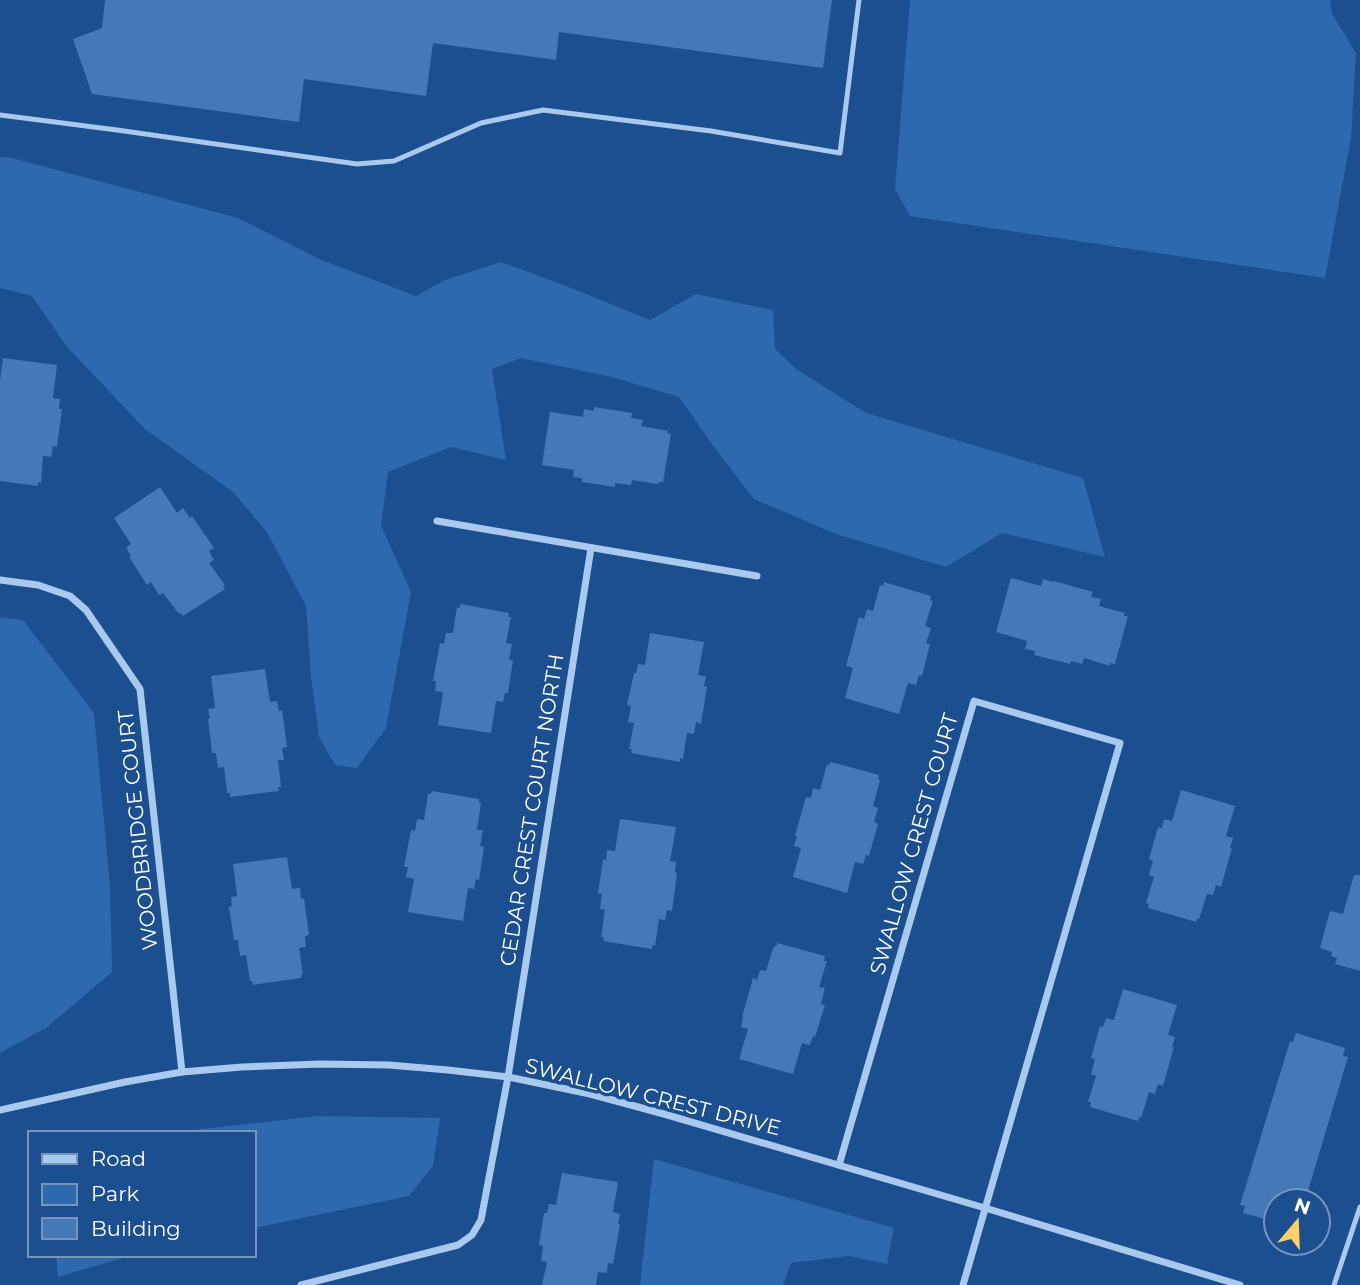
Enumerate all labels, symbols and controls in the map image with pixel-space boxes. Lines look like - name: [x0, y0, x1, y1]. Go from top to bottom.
- street label: CEDAR CREST COURT NORTH: [494, 652, 569, 968]
- street label: WOODBRIDGE COURT: [112, 709, 163, 951]
- street label: SWALLOW CREST COURT: [864, 710, 963, 977]
- street label: SWALLOW CREST DRIVE: [523, 1053, 783, 1140]
- legend: [28, 1131, 256, 1257]
- text: Road: [91, 1146, 146, 1171]
- text: Park: [91, 1181, 139, 1206]
- north arrow: [1262, 1187, 1332, 1257]
- text: N: [1291, 1193, 1313, 1220]
- text: Building: [91, 1216, 181, 1241]

